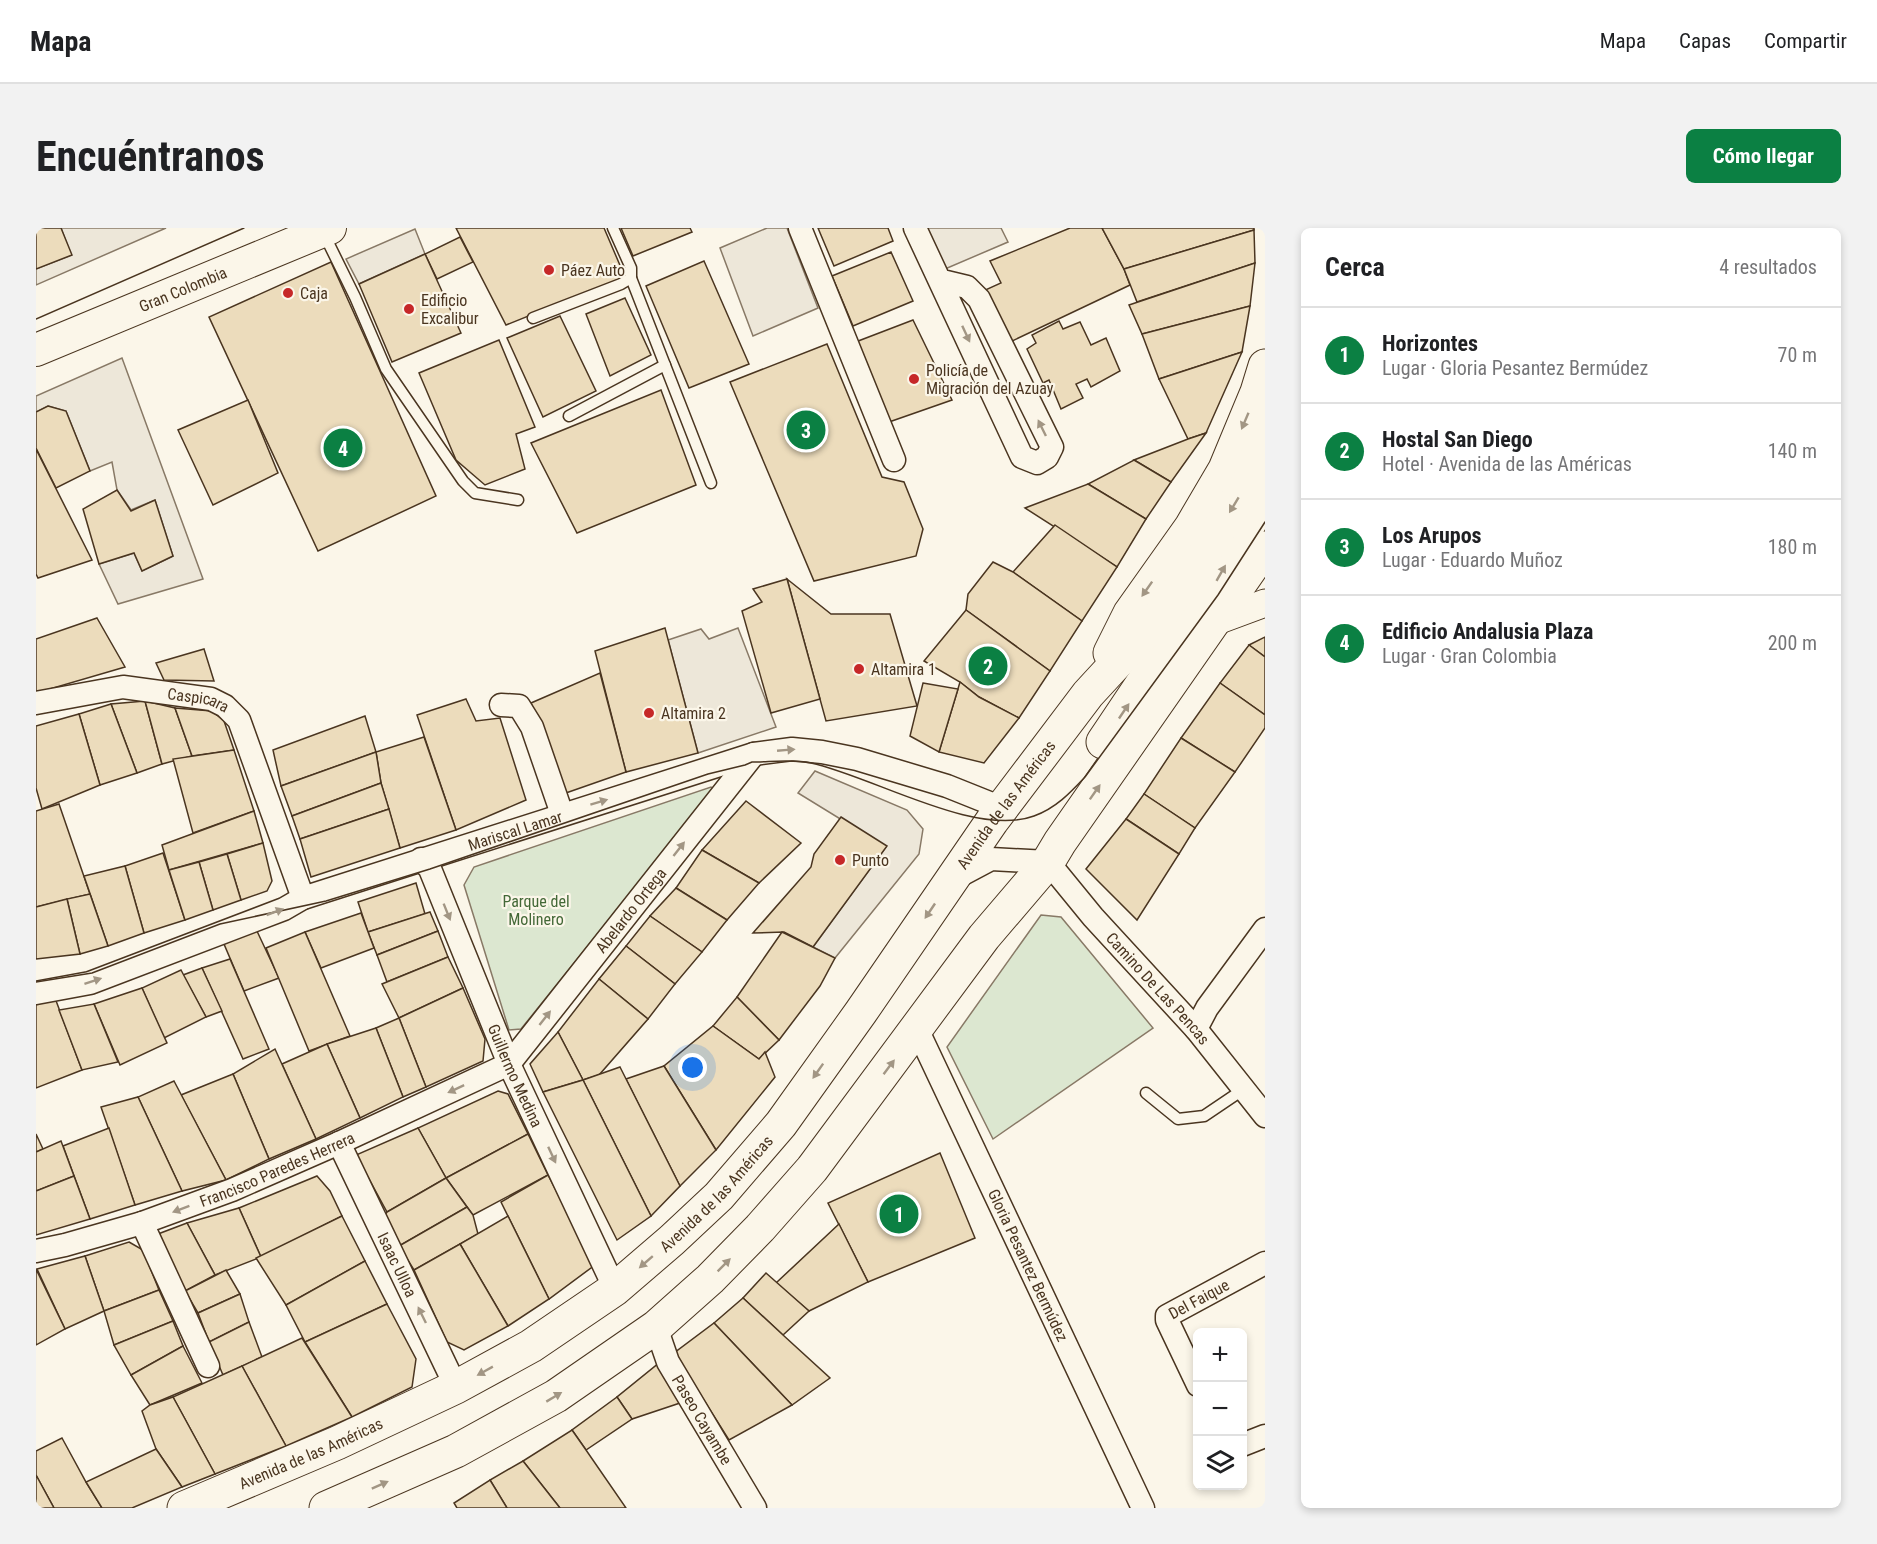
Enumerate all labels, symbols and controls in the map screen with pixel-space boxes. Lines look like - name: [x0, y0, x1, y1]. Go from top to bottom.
- text: Mapa: [30, 25, 91, 58]
- text: Mapa: [1600, 29, 1646, 53]
- text: Capas: [1679, 29, 1731, 53]
- text: Compartir: [1764, 29, 1847, 53]
- button: Cómo llegar: [1686, 129, 1841, 183]
- text: Encuéntranos: [36, 132, 265, 181]
- text: Cerca: [1325, 252, 1385, 282]
- text: 4 resultados: [1719, 255, 1817, 279]
- place label: Páez Auto: [561, 261, 625, 280]
- street label: Gran Colombia: [136, 262, 230, 316]
- marker: Páez Auto: [542, 263, 556, 277]
- place label: Caja: [300, 284, 328, 303]
- marker: Caja: [281, 286, 295, 300]
- place label: Edificio Excalibur: [421, 291, 479, 328]
- marker: Edificio Excalibur: [402, 302, 416, 316]
- one-way arrow: [961, 326, 970, 343]
- text: Horizontes: [1382, 331, 1478, 356]
- text: 1: [1339, 343, 1350, 367]
- text: 70 m: [1778, 343, 1817, 367]
- text: Lugar · Gloria Pesantez Bermúdez: [1382, 356, 1648, 380]
- place label: Policía de Migración del Azuay: [926, 361, 1054, 398]
- marker: Policía de Migración del Azuay: [907, 372, 921, 386]
- pin: 3: [786, 408, 826, 452]
- one-way arrow: [1240, 412, 1249, 430]
- one-way arrow: [1038, 419, 1048, 437]
- pin: 4: [324, 426, 362, 470]
- text: Hostal San Diego: [1382, 427, 1533, 452]
- text: 2: [1339, 439, 1350, 463]
- text: 140 m: [1768, 439, 1817, 463]
- text: Hotel · Avenida de las Américas: [1382, 452, 1632, 476]
- one-way arrow: [1228, 497, 1239, 513]
- text: Los Arupos: [1382, 523, 1482, 548]
- text: 3: [1339, 535, 1350, 559]
- text: 180 m: [1768, 535, 1817, 559]
- text: Lugar · Eduardo Muñoz: [1382, 548, 1563, 572]
- one-way arrow: [1216, 564, 1226, 581]
- one-way arrow: [1142, 582, 1154, 597]
- text: Edificio Andalusia Plaza: [1382, 619, 1594, 644]
- text: 4: [1339, 631, 1350, 655]
- text: 200 m: [1768, 631, 1817, 655]
- pin: 2: [968, 644, 1008, 688]
- text: Lugar · Gran Colombia: [1382, 644, 1557, 668]
- place label: Altamira 1: [871, 660, 936, 679]
- marker: Altamira 1: [852, 662, 866, 676]
- street label: Caspicara: [166, 684, 232, 716]
- one-way arrow: [1118, 703, 1130, 719]
- place label: Altamira 2: [661, 704, 726, 723]
- marker: Altamira 2: [642, 706, 656, 720]
- street label: Avenida de las Américas: [952, 736, 1059, 873]
- one-way arrow: [777, 745, 796, 755]
- one-way arrow: [1089, 785, 1101, 801]
- one-way arrow: [590, 797, 608, 806]
- street label: Mariscal Lamar: [465, 806, 565, 854]
- one-way arrow: [673, 841, 686, 857]
- place label: Punto: [852, 851, 889, 870]
- marker: Punto: [833, 853, 847, 867]
- street label: Abelardo Ortega: [591, 864, 670, 956]
- park label: Parque del Molinero: [502, 892, 570, 929]
- one-way arrow: [442, 903, 452, 921]
- one-way arrow: [924, 903, 936, 919]
- one-way arrow: [267, 907, 285, 917]
- street label: Camino De Las Pencas: [1102, 928, 1214, 1048]
- one-way arrow: [84, 975, 102, 985]
- one-way arrow: [539, 1010, 552, 1026]
- street label: Guillermo Medina: [484, 1021, 547, 1130]
- your location: [678, 1053, 707, 1082]
- one-way arrow: [883, 1059, 895, 1075]
- one-way arrow: [812, 1063, 824, 1079]
- one-way arrow: [447, 1084, 464, 1093]
- street label: Francisco Paredes Herrera: [197, 1128, 357, 1211]
- street label: Avenida de las Américas: [656, 1131, 777, 1256]
- one-way arrow: [547, 1146, 556, 1163]
- street label: Gloria Pesantez Bermúdez: [984, 1186, 1072, 1344]
- pin: 1: [880, 1192, 918, 1236]
- one-way arrow: [172, 1204, 190, 1214]
- street label: Isaac Ulloa: [374, 1229, 421, 1300]
- one-way arrow: [639, 1255, 654, 1268]
- one-way arrow: [717, 1257, 731, 1272]
- street label: Del Faique: [1165, 1275, 1232, 1323]
- one-way arrow: [417, 1307, 426, 1324]
- map controls: [1193, 1328, 1247, 1490]
- button: +: [1193, 1328, 1247, 1382]
- one-way arrow: [476, 1366, 493, 1376]
- street label: Paseo Cayambe: [668, 1371, 736, 1468]
- button: −: [1193, 1382, 1247, 1436]
- one-way arrow: [546, 1391, 562, 1402]
- street label: Avenida de las Américas: [236, 1413, 386, 1493]
- button: layers: [1193, 1436, 1247, 1490]
- one-way arrow: [371, 1479, 389, 1489]

